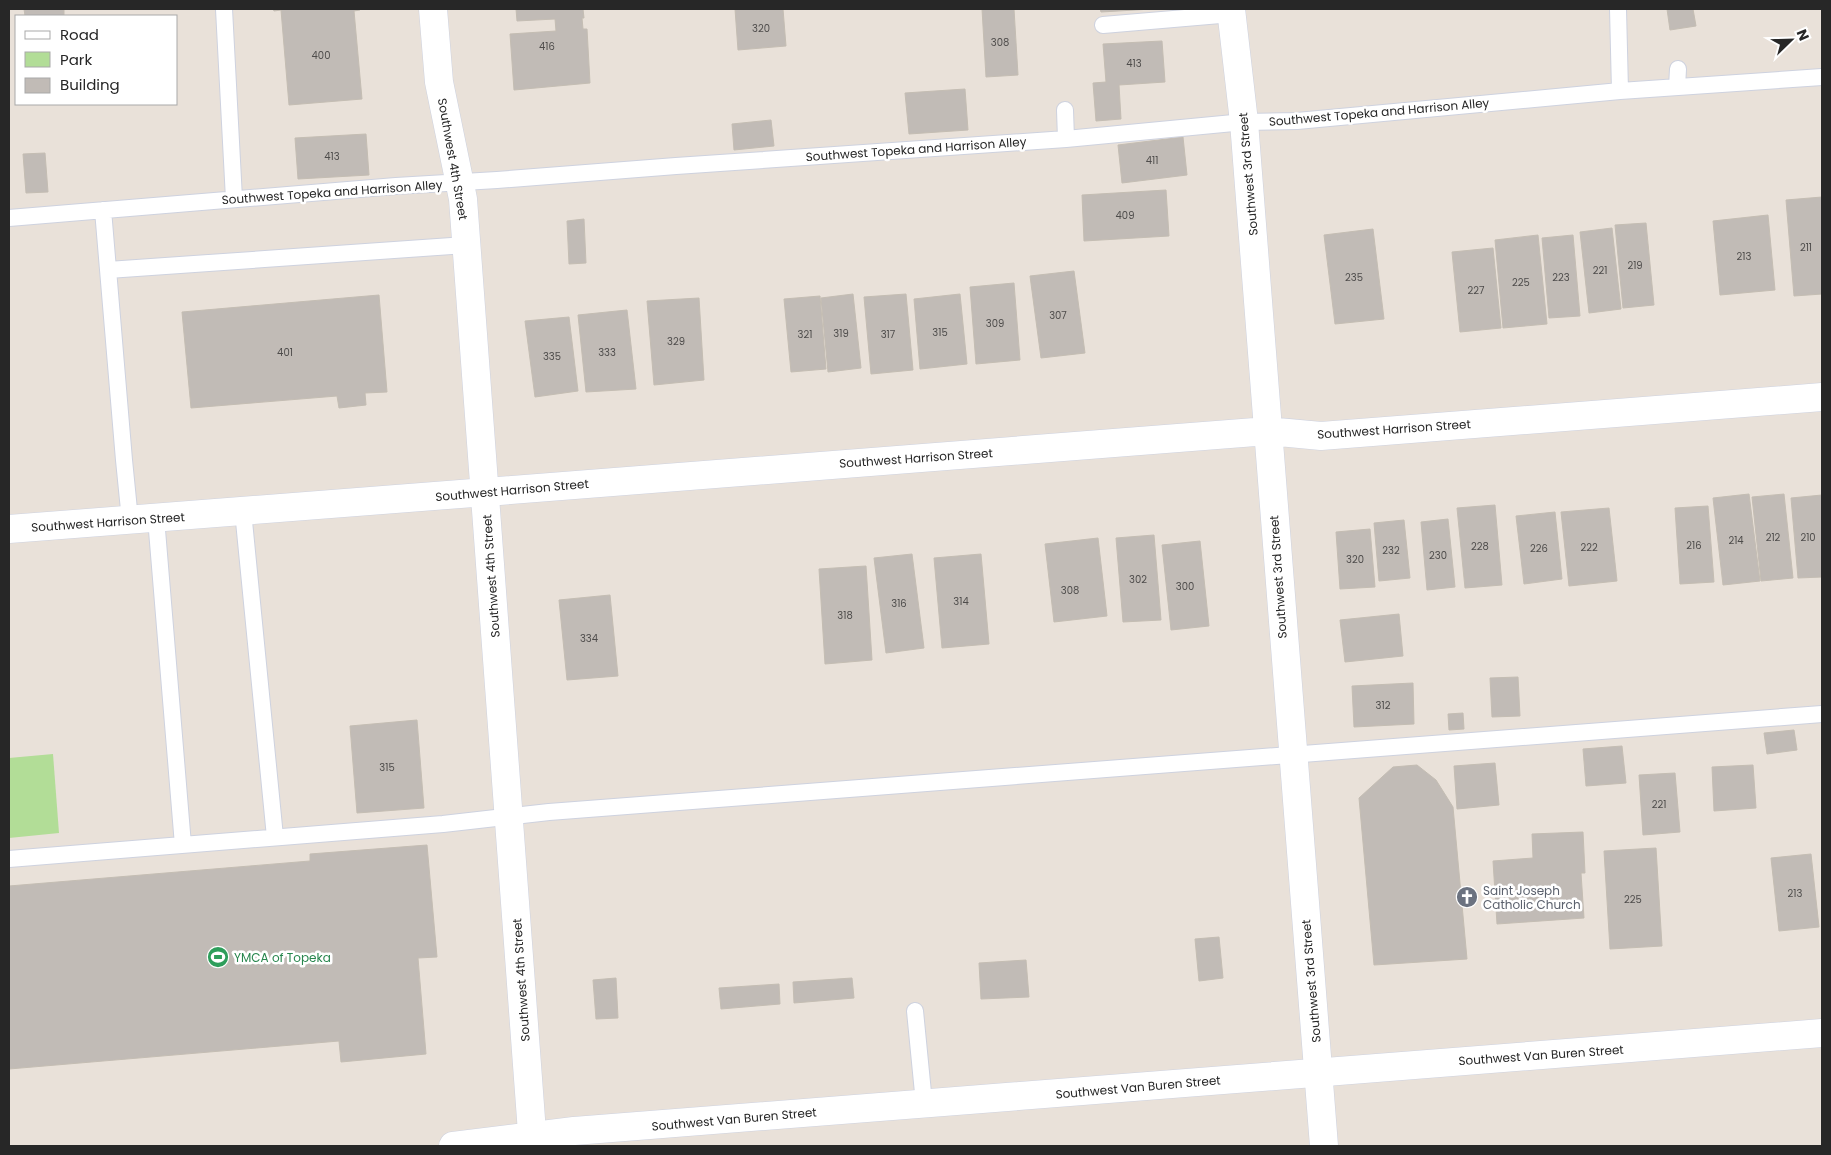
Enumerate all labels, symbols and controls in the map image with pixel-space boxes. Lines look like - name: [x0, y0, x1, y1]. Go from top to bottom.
- legend: [15, 15, 178, 105]
- north arrow: [1766, 15, 1816, 65]
- house number: 320: [752, 21, 770, 36]
- text: Road: [60, 24, 99, 45]
- text: N: [1792, 26, 1814, 44]
- house number: 308: [991, 35, 1009, 50]
- house number: 416: [539, 39, 555, 54]
- house number: 400: [312, 48, 330, 63]
- text: Park: [60, 49, 92, 70]
- house number: 413: [1126, 56, 1142, 71]
- text: Building: [60, 74, 120, 95]
- street label: Southwest Topeka and Harrison Alley: [1268, 94, 1490, 130]
- street label: Southwest 4th Street: [434, 97, 472, 221]
- street label: Southwest 3rd Street: [1234, 112, 1262, 236]
- street label: Southwest Topeka and Harrison Alley: [805, 133, 1027, 165]
- house number: 413: [324, 149, 340, 164]
- house number: 411: [1146, 153, 1158, 168]
- street label: Southwest Topeka and Harrison Alley: [221, 176, 443, 208]
- house number: 409: [1116, 208, 1134, 223]
- house number: 211: [1800, 240, 1812, 255]
- house number: 213: [1737, 249, 1752, 264]
- house number: 219: [1627, 258, 1643, 273]
- house number: 221: [1593, 263, 1607, 278]
- house number: 235: [1345, 270, 1363, 285]
- house number: 223: [1552, 270, 1570, 285]
- house number: 225: [1512, 275, 1530, 290]
- house number: 227: [1468, 283, 1485, 298]
- house number: 307: [1049, 308, 1067, 323]
- house number: 309: [986, 316, 1004, 331]
- house number: 315: [932, 325, 948, 340]
- house number: 319: [833, 326, 849, 341]
- house number: 321: [798, 327, 812, 342]
- house number: 317: [881, 327, 896, 342]
- house number: 329: [667, 334, 685, 349]
- house number: 401: [277, 345, 293, 360]
- house number: 333: [598, 345, 616, 360]
- house number: 335: [543, 349, 561, 364]
- street label: Southwest Harrison Street: [1317, 415, 1471, 443]
- street label: Southwest Harrison Street: [839, 444, 993, 472]
- street label: Southwest Harrison Street: [435, 475, 589, 505]
- street label: Southwest Harrison Street: [31, 508, 185, 536]
- street label: Southwest 4th Street: [478, 514, 504, 638]
- street label: Southwest 3rd Street: [1265, 515, 1291, 639]
- house number: 212: [1766, 530, 1781, 545]
- house number: 210: [1800, 530, 1816, 545]
- house number: 214: [1728, 533, 1744, 548]
- house number: 216: [1686, 538, 1702, 553]
- house number: 228: [1471, 539, 1489, 554]
- house number: 222: [1580, 540, 1598, 555]
- house number: 226: [1530, 541, 1548, 556]
- house number: 232: [1382, 543, 1400, 558]
- house number: 230: [1429, 548, 1447, 563]
- house number: 320: [1346, 552, 1364, 567]
- house number: 302: [1129, 572, 1147, 587]
- house number: 300: [1176, 579, 1194, 594]
- house number: 308: [1061, 583, 1079, 598]
- house number: 314: [953, 594, 969, 609]
- house number: 316: [891, 596, 907, 611]
- house number: 318: [837, 608, 853, 623]
- house number: 334: [580, 631, 598, 646]
- house number: 312: [1376, 698, 1391, 713]
- house number: 315: [379, 760, 395, 775]
- house number: 221: [1652, 797, 1666, 812]
- place label: Saint Joseph Catholic Church: [1483, 882, 1581, 913]
- church icon: Saint Joseph Catholic Church: [1455, 885, 1479, 909]
- house number: 213: [1788, 886, 1803, 901]
- house number: 225: [1624, 892, 1642, 907]
- street label: Southwest 4th Street: [508, 918, 534, 1042]
- street label: Southwest 3rd Street: [1297, 919, 1325, 1043]
- sports icon: YMCA of Topeka: [206, 945, 230, 969]
- place label: YMCA of Topeka: [234, 949, 331, 966]
- street label: Southwest Van Buren Street: [1458, 1041, 1624, 1069]
- street label: Southwest Van Buren Street: [1055, 1071, 1221, 1103]
- street label: Southwest Van Buren Street: [651, 1103, 817, 1135]

